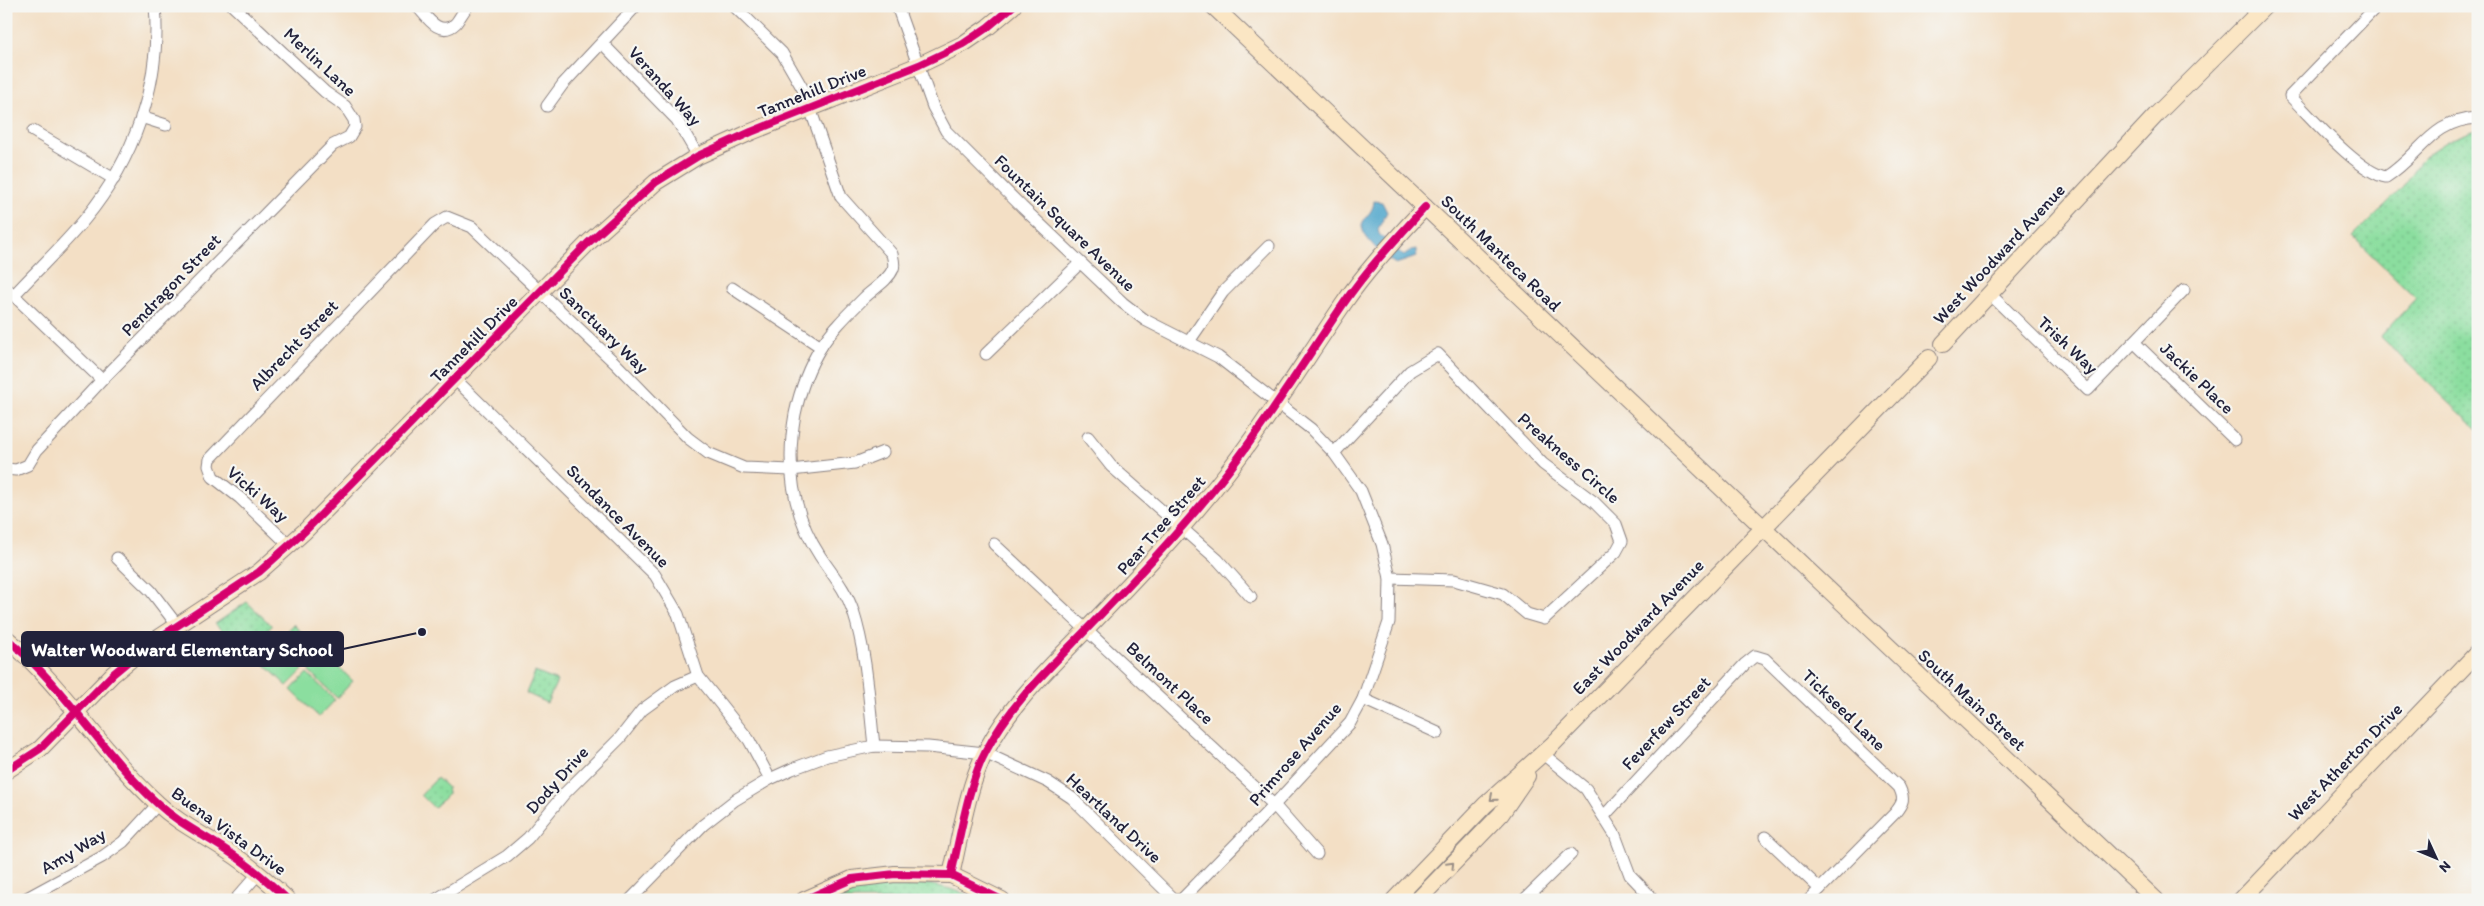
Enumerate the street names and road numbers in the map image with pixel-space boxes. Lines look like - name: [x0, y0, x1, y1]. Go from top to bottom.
- street label: Merlin Lane: [279, 23, 361, 101]
- street label: Veranda Way: [623, 42, 707, 131]
- street label: Tannehill Drive: [755, 59, 869, 123]
- street label: Fountain Square Avenue: [990, 150, 1140, 296]
- street label: West Woodward Avenue: [1928, 179, 2070, 329]
- street label: South Manteca Road: [1436, 190, 1566, 316]
- street label: Pendragon Street: [117, 229, 226, 341]
- street label: Sanctuary Way: [555, 282, 654, 379]
- street label: Tannehill Drive: [426, 291, 522, 387]
- street label: Albrecht Street: [245, 295, 343, 395]
- street label: Trish Way: [2033, 311, 2103, 379]
- street label: Jackie Place: [2155, 337, 2239, 419]
- street label: Preakness Circle: [1513, 408, 1625, 508]
- street label: Sundance Avenue: [562, 460, 674, 572]
- street label: Vicki Way: [223, 461, 294, 527]
- street label: Pear Tree Street: [1112, 471, 1210, 579]
- street label: East Woodward Avenue: [1568, 555, 1708, 699]
- street label: Belmont Place: [1122, 637, 1218, 729]
- street label: South Main Street: [1913, 644, 2031, 756]
- street label: Tickseed Lane: [1797, 664, 1891, 756]
- street label: Feverfew Street: [1617, 671, 1715, 775]
- street label: Primrose Avenue: [1244, 697, 1346, 811]
- street label: West Atherton Drive: [2283, 698, 2407, 826]
- street label: Dody Drive: [521, 742, 593, 818]
- street label: Heartland Drive: [1062, 768, 1166, 868]
- street label: Buena Vista Drive: [167, 782, 291, 880]
- street label: Amy Way: [37, 823, 110, 879]

